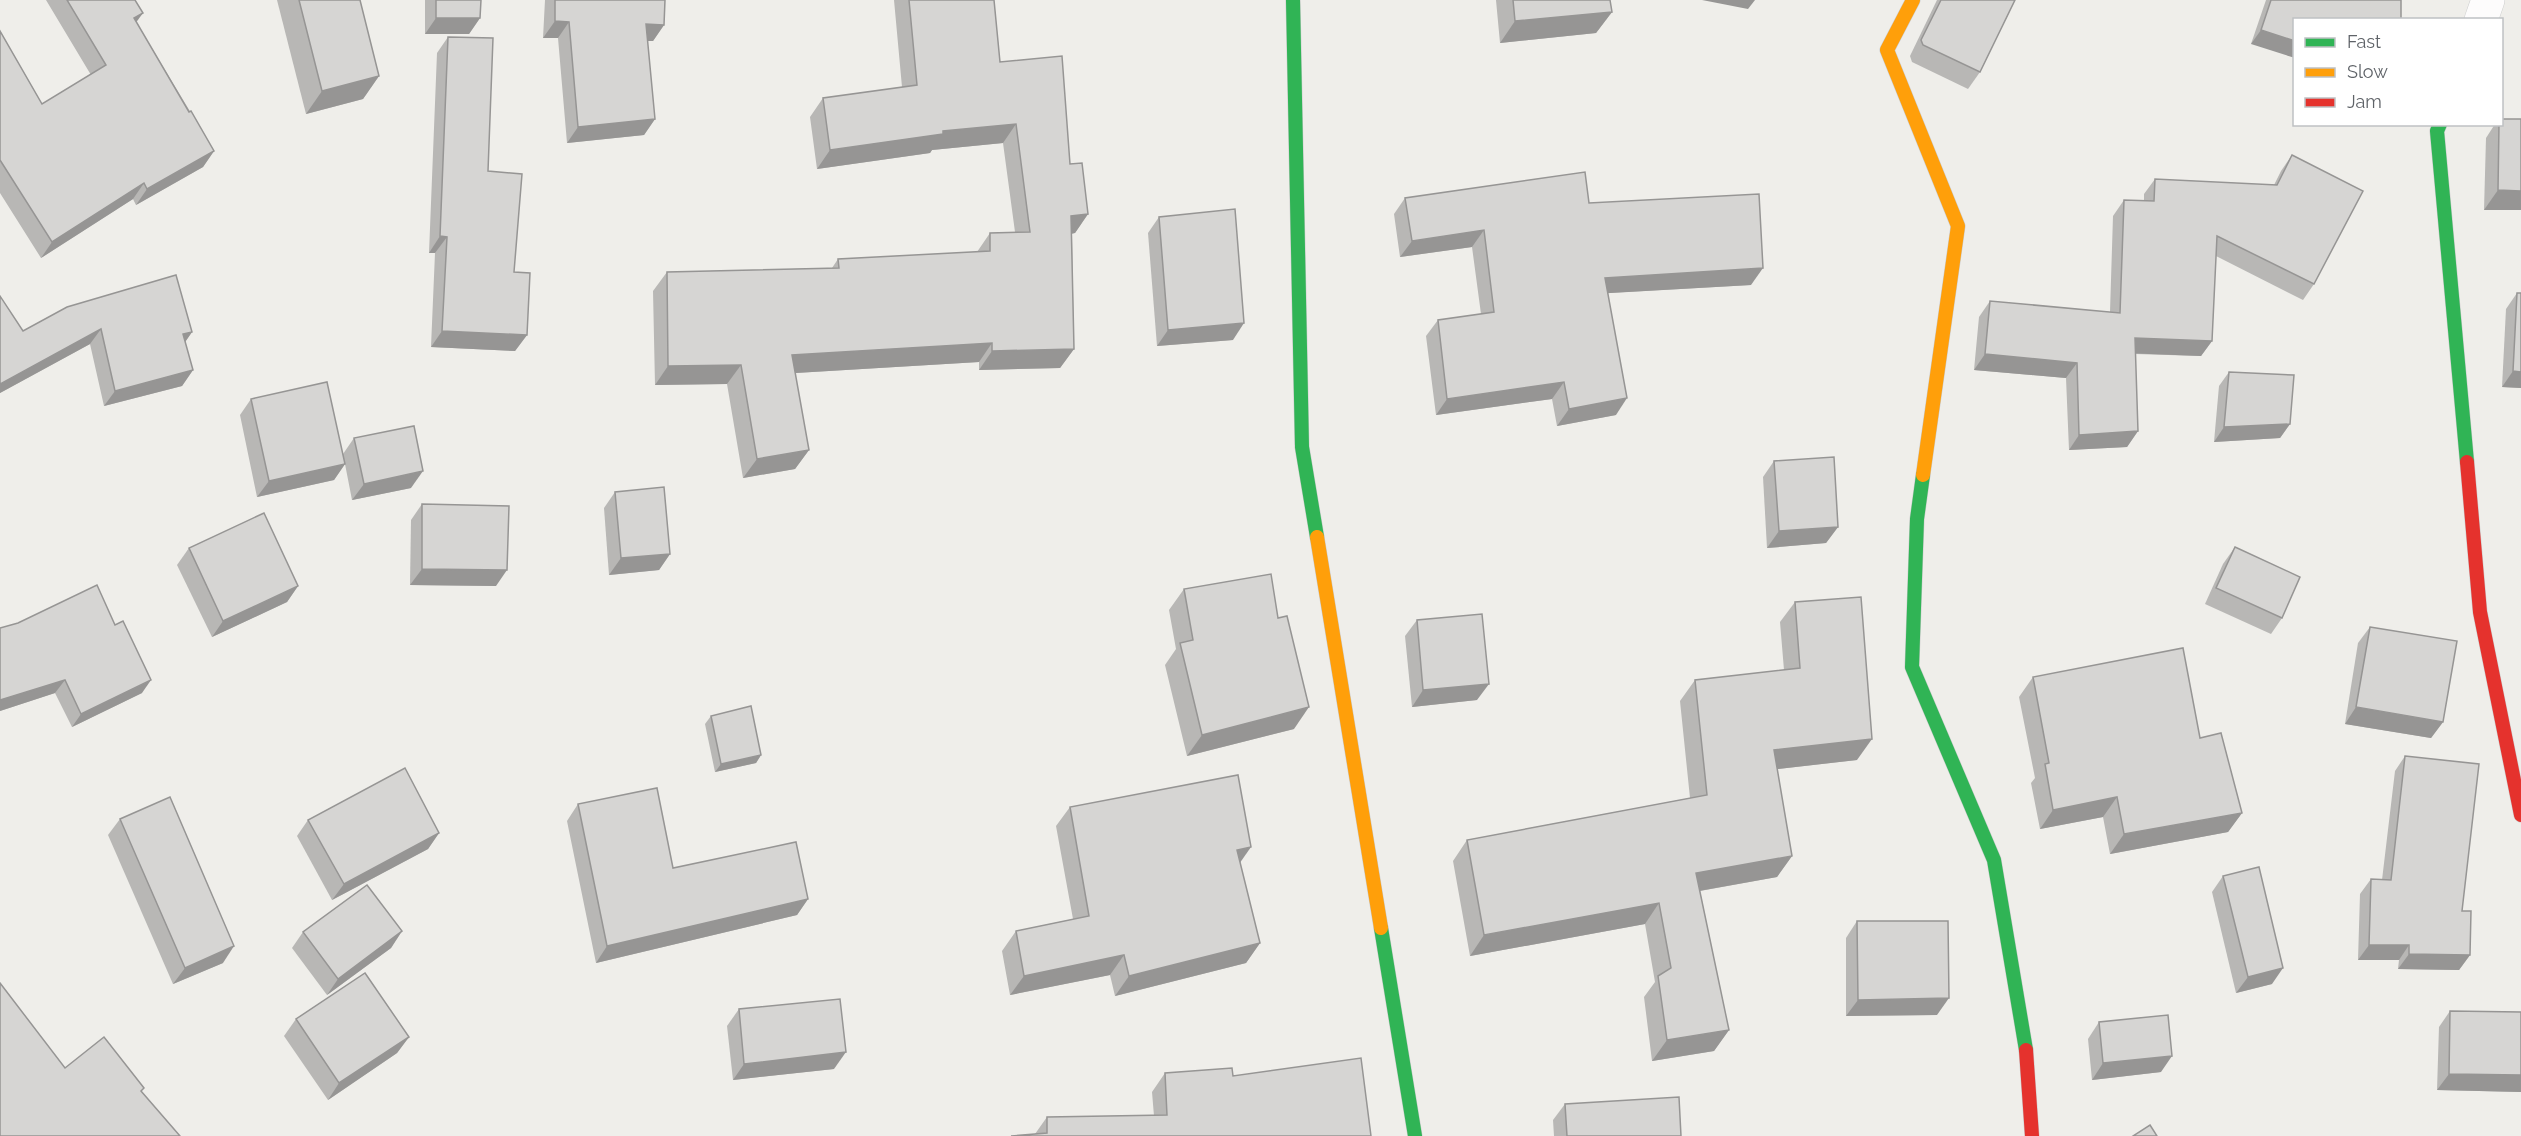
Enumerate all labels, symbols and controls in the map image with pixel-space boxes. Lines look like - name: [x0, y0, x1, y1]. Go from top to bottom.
- legend: [2293, 18, 2503, 126]
- text: Fast: [2347, 31, 2381, 52]
- text: Slow: [2347, 61, 2388, 82]
- text: Jam: [2347, 91, 2382, 112]

